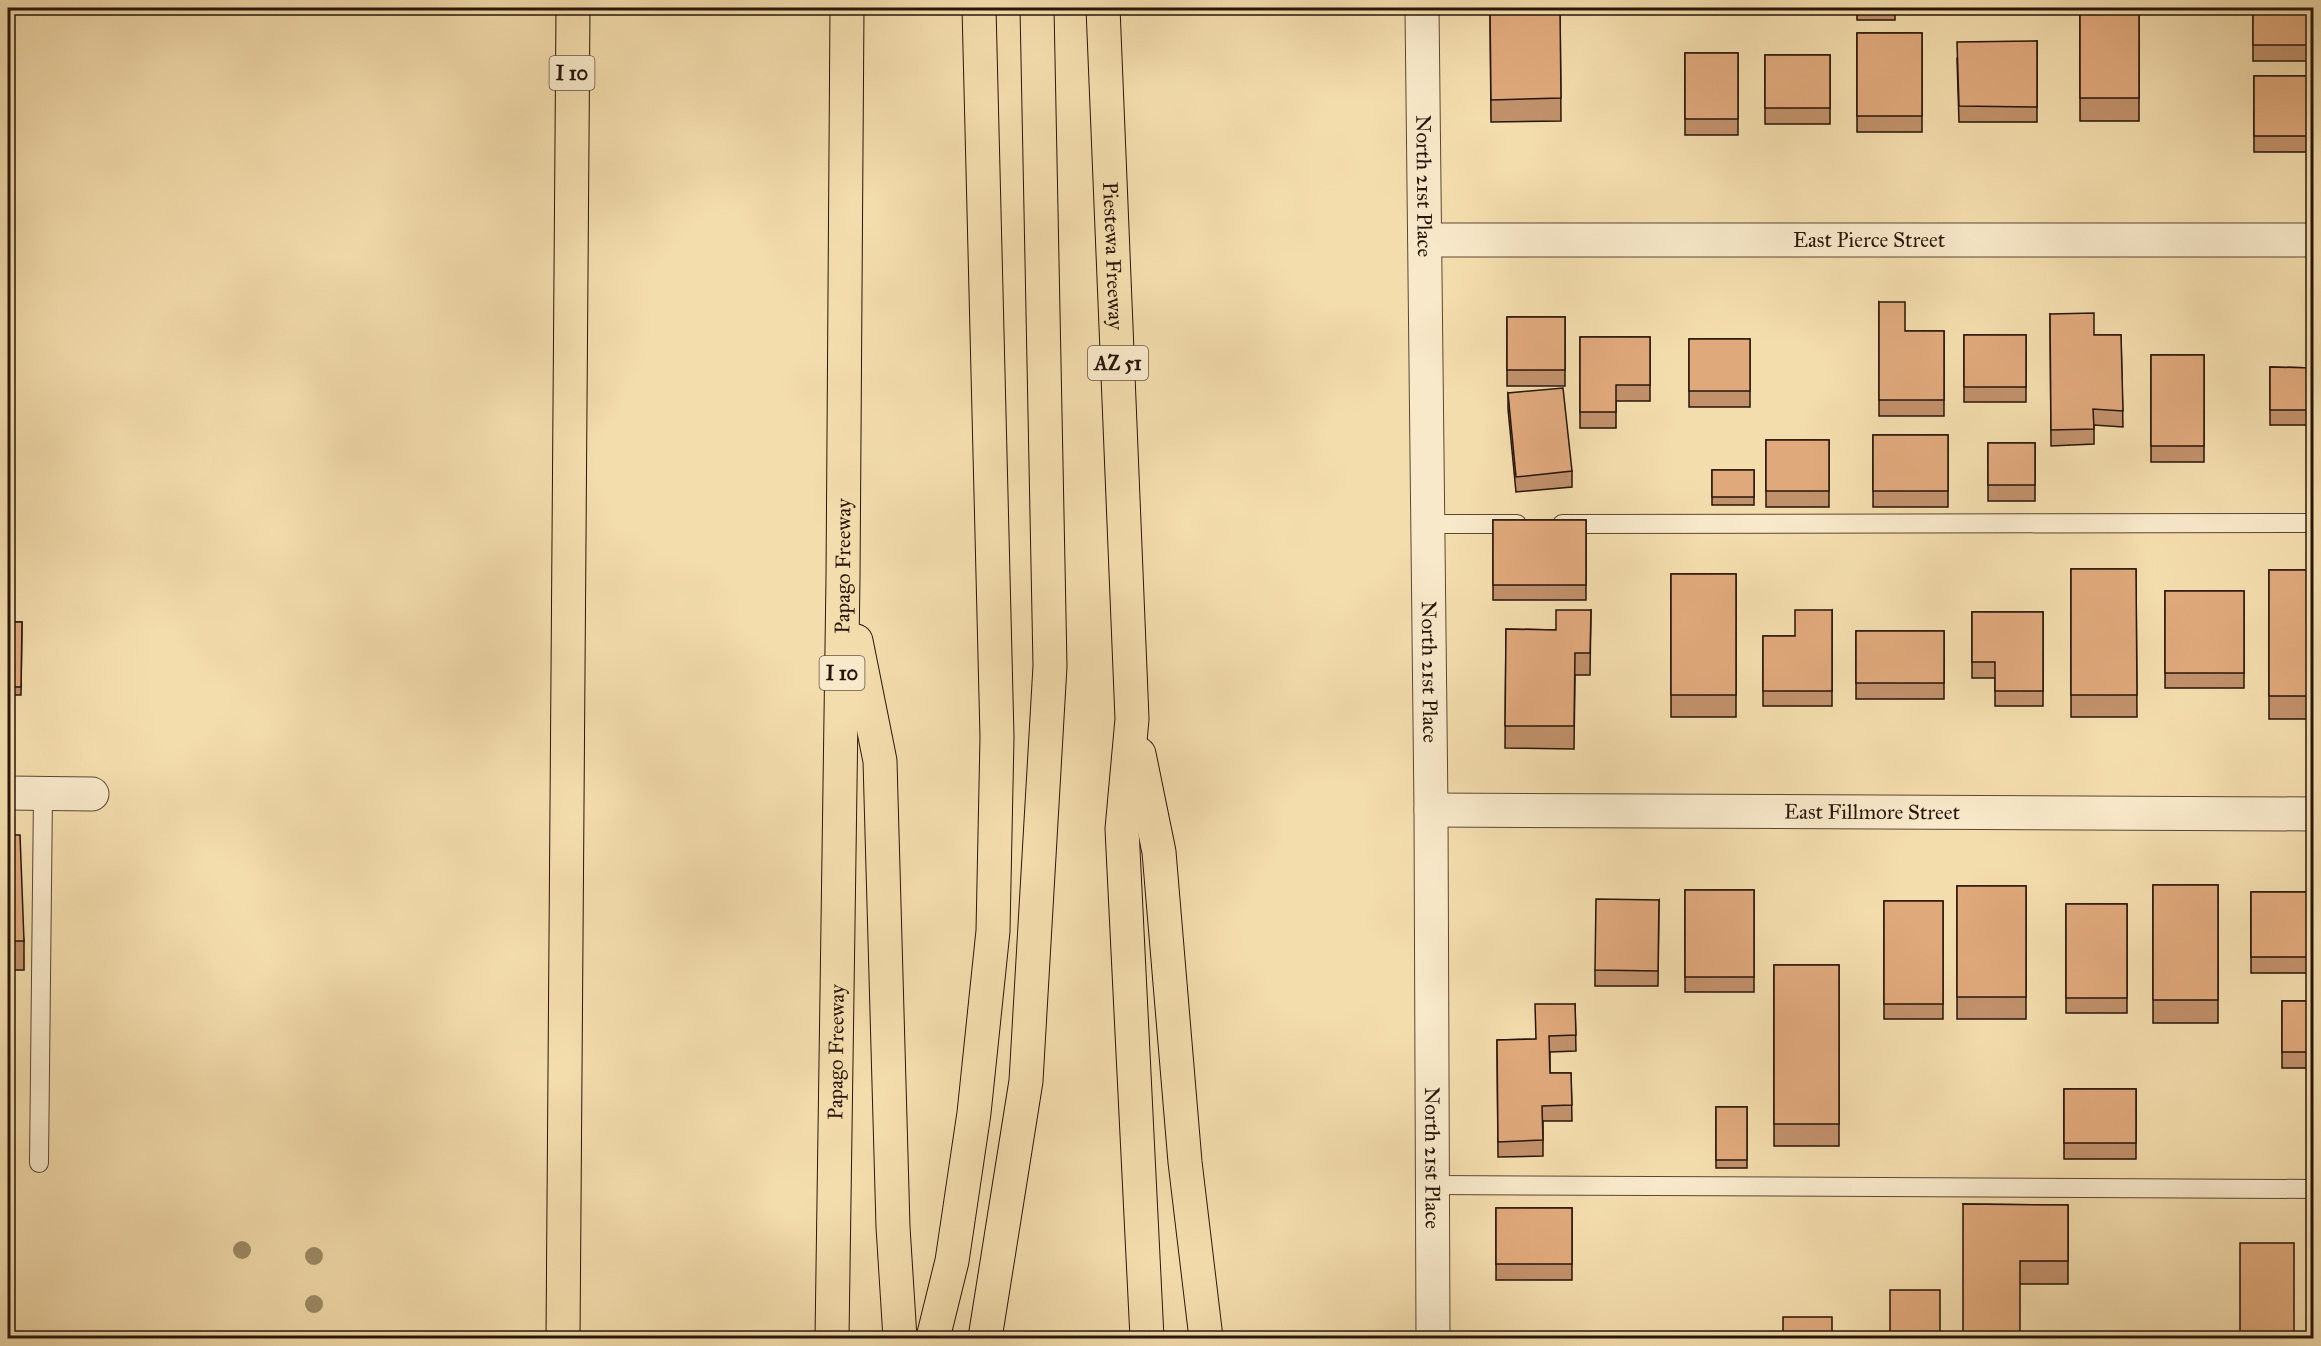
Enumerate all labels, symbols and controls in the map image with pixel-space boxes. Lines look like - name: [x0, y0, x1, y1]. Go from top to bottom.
- road number: I 10: [550, 56, 594, 90]
- street label: North 21st Place: [1410, 115, 1438, 257]
- street label: Piestewa Freeway: [1097, 181, 1129, 331]
- street label: East Pierce Street: [1793, 227, 1946, 253]
- road number: AZ 51: [1088, 346, 1148, 380]
- street label: Papago Freeway: [829, 497, 857, 634]
- street label: North 21st Place: [1416, 601, 1443, 743]
- road number: I 10: [820, 656, 864, 690]
- street label: East Fillmore Street: [1784, 799, 1961, 825]
- street label: Papago Freeway: [822, 983, 850, 1120]
- street label: North 21st Place: [1419, 1087, 1446, 1229]

